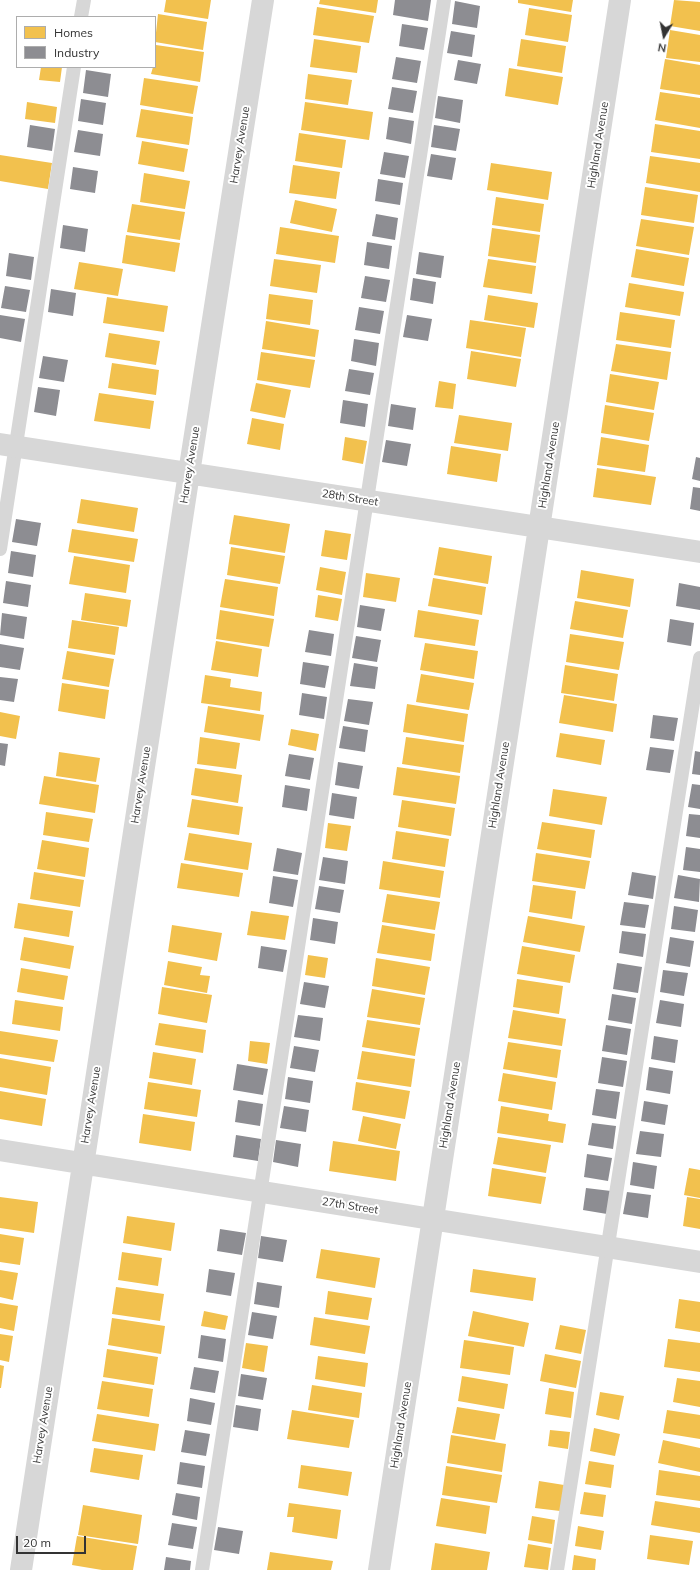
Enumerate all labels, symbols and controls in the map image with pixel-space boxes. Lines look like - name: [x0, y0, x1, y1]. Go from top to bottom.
- legend: [16, 16, 156, 68]
- north arrow: [644, 16, 684, 56]
- text: Homes: [54, 25, 93, 40]
- text: N: [657, 40, 667, 55]
- text: Industry: [54, 45, 99, 60]
- street label: Highland Avenue: [585, 101, 611, 189]
- street label: Harvey Avenue: [227, 105, 253, 185]
- street label: Highland Avenue: [536, 421, 562, 509]
- street label: Harvey Avenue: [177, 425, 203, 505]
- street label: 28th Street: [321, 487, 379, 509]
- street label: Highland Avenue: [486, 741, 512, 829]
- street label: Harvey Avenue: [128, 745, 154, 825]
- street label: Highland Avenue: [437, 1061, 463, 1149]
- street label: Harvey Avenue: [78, 1065, 104, 1145]
- street label: 27th Street: [321, 1195, 379, 1217]
- street label: Highland Avenue: [388, 1381, 414, 1469]
- street label: Harvey Avenue: [30, 1385, 56, 1465]
- scale bar: [18, 1528, 88, 1554]
- text: 20 m: [23, 1535, 51, 1550]

